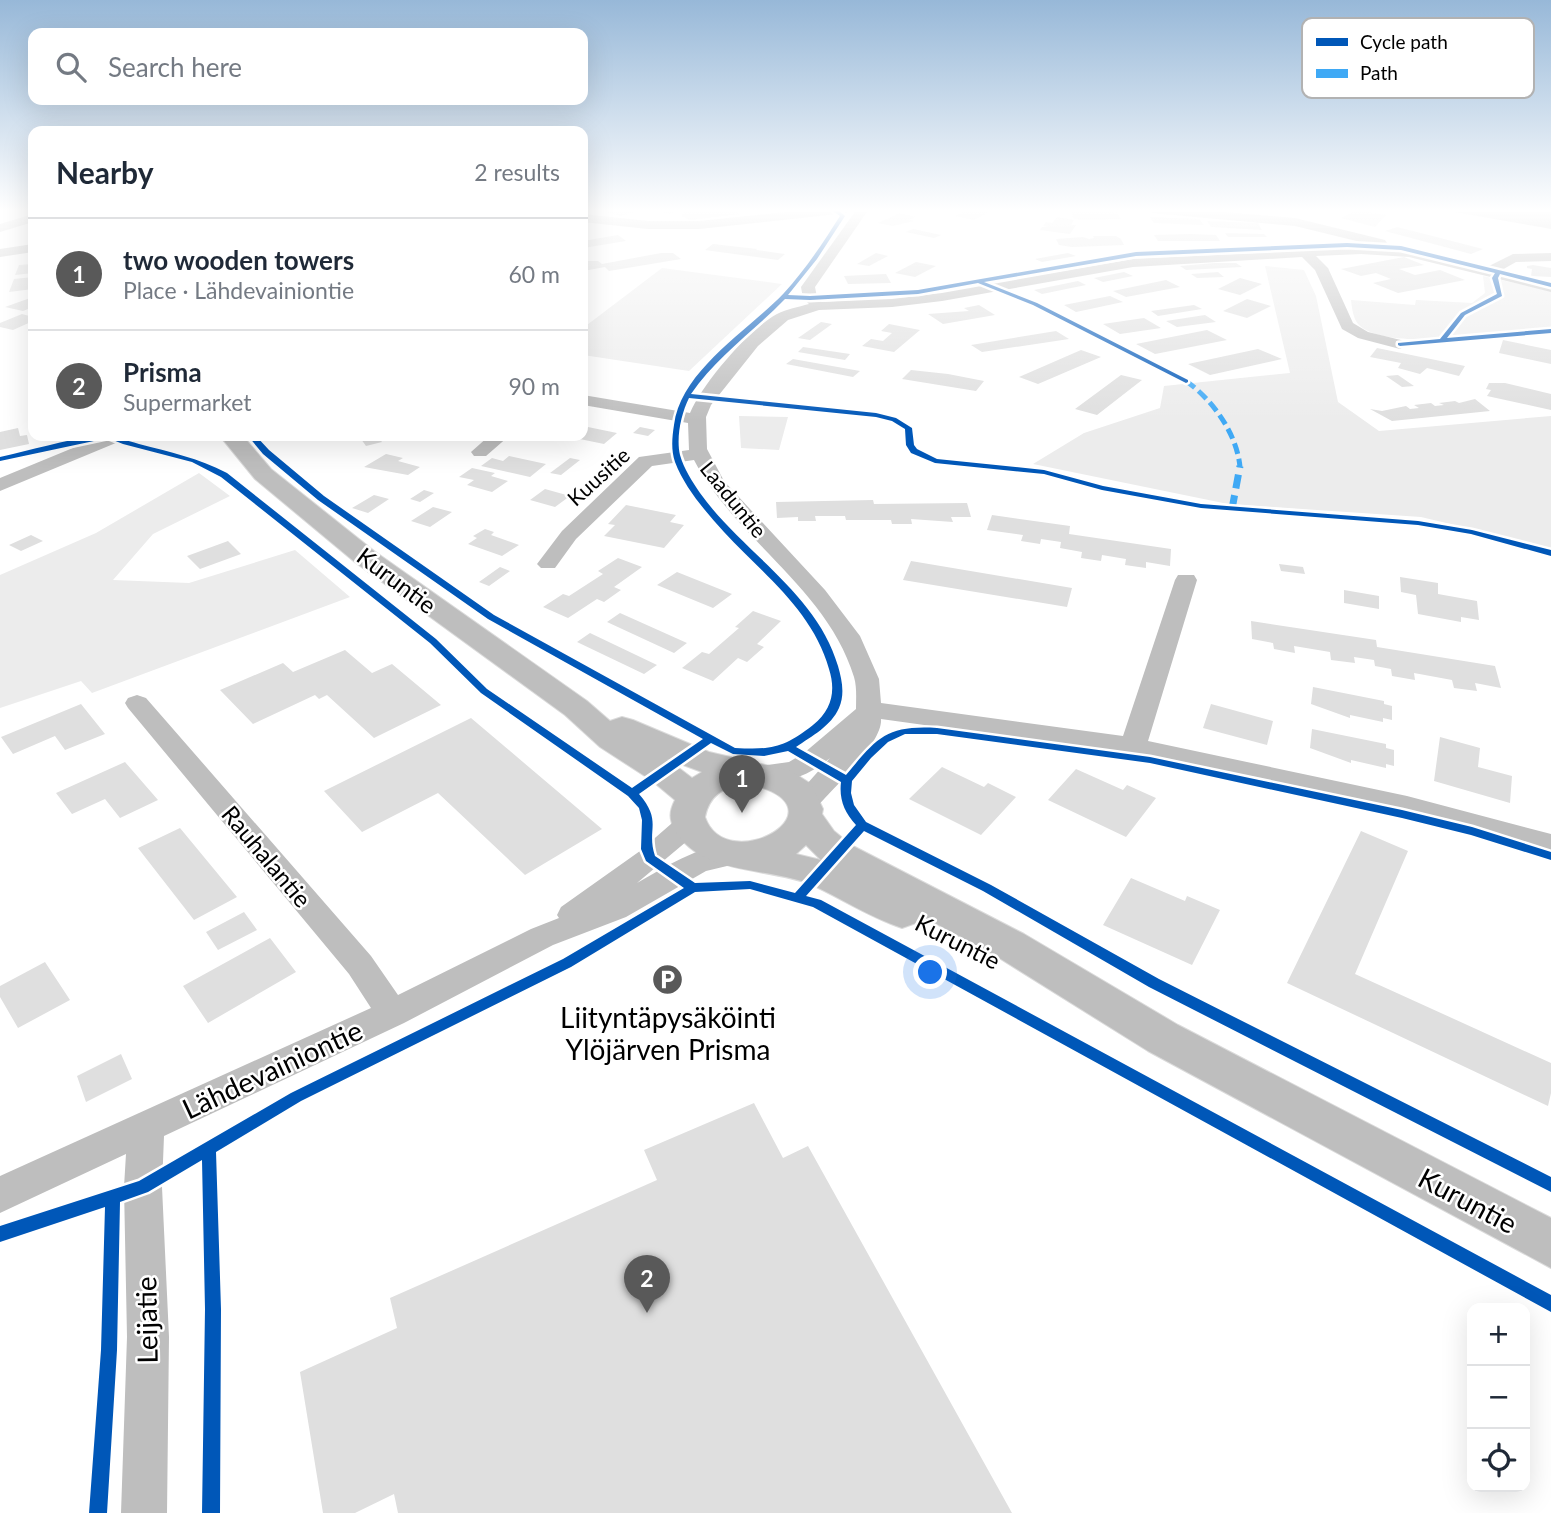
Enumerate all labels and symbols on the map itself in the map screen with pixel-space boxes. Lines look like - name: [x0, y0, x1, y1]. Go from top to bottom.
- legend: [1302, 18, 1534, 98]
- text: Cycle path: [1360, 30, 1448, 53]
- text: Path: [1360, 61, 1398, 84]
- street label: Kuusitie: [562, 442, 634, 510]
- street label: Laaduntie: [696, 456, 772, 542]
- street label: Kuruntie: [352, 541, 442, 619]
- pin: 1: [719, 755, 765, 813]
- street label: Rauhalantie: [216, 799, 318, 913]
- street label: Kuruntie: [911, 907, 1005, 975]
- your location: [913, 955, 947, 989]
- parking icon: Liityntäpysäköinti Ylöjärven Prisma: [651, 963, 685, 997]
- place label: Liityntäpysäköinti Ylöjärven Prisma: [560, 1000, 776, 1066]
- street label: Lähdevainiontie: [177, 1012, 367, 1126]
- street label: Kuruntie: [1413, 1160, 1523, 1240]
- pin: 2: [624, 1255, 670, 1313]
- street label: Leijatie: [128, 1276, 164, 1364]

